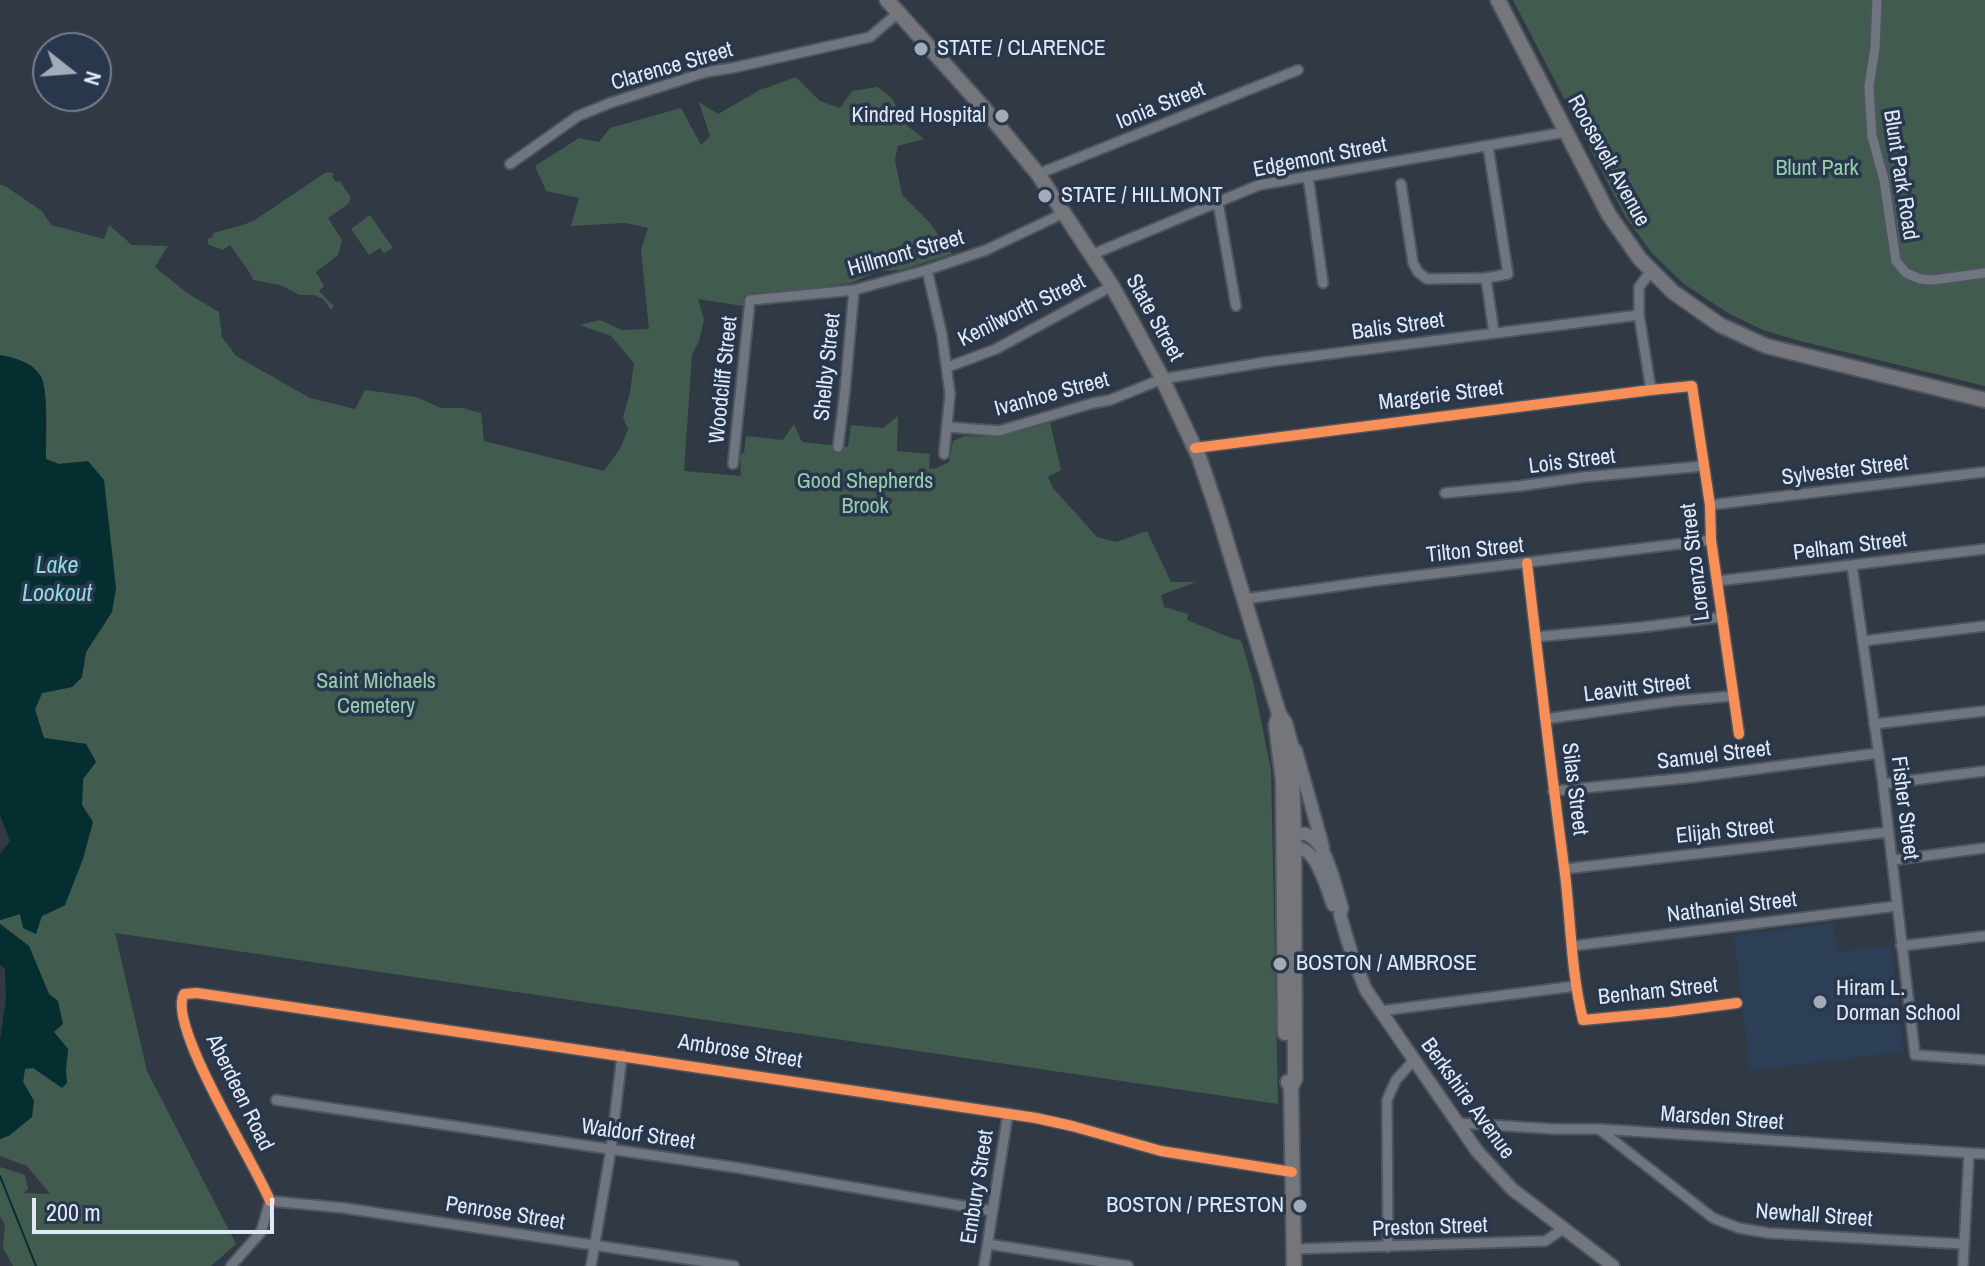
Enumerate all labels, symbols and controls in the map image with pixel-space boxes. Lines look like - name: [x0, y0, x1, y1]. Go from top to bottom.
- north arrow: [32, 32, 112, 112]
- place label: STATE / CLARENCE: [937, 36, 1106, 62]
- street label: Clarence Street: [608, 37, 736, 97]
- marker: STATE / CLARENCE: [912, 40, 930, 58]
- text: N: [77, 68, 109, 89]
- street label: Ionia Street: [1113, 76, 1209, 136]
- street label: Roosevelt Avenue: [1561, 91, 1655, 231]
- place label: Kindred Hospital: [852, 103, 986, 129]
- marker: Kindred Hospital: [993, 107, 1011, 125]
- street label: Blunt Park Road: [1877, 108, 1923, 242]
- street label: Edgemont Street: [1251, 132, 1389, 184]
- park label: Blunt Park: [1775, 156, 1859, 182]
- place label: STATE / HILLMONT: [1061, 183, 1223, 209]
- marker: STATE / HILLMONT: [1036, 187, 1054, 205]
- street label: Hillmont Street: [845, 225, 967, 283]
- street label: Kenilworth Street: [954, 269, 1090, 353]
- street label: State Street: [1119, 270, 1189, 366]
- street label: Balis Street: [1350, 307, 1446, 347]
- street label: Shelby Street: [809, 312, 847, 422]
- street label: Woodcliff Street: [704, 315, 744, 445]
- street label: Ivanhoe Street: [992, 367, 1112, 423]
- street label: Margerie Street: [1377, 375, 1505, 417]
- street label: Lois Street: [1527, 444, 1617, 480]
- street label: Sylvester Street: [1780, 450, 1910, 492]
- park label: Good Shepherds Brook: [797, 469, 933, 520]
- street label: Lorenzo Street: [1676, 502, 1716, 622]
- street label: Pelham Street: [1792, 527, 1908, 567]
- street label: Tilton Street: [1425, 533, 1525, 569]
- water label: Lake Lookout: [22, 553, 92, 609]
- park label: Saint Michaels Cemetery: [316, 669, 436, 720]
- street label: Leavitt Street: [1582, 669, 1692, 709]
- street label: Samuel Street: [1656, 736, 1772, 776]
- street label: Silas Street: [1555, 741, 1593, 837]
- street label: Fisher Street: [1885, 755, 1923, 861]
- street label: Elijah Street: [1675, 814, 1775, 850]
- street label: Nathaniel Street: [1666, 887, 1798, 929]
- place label: BOSTON / AMBROSE: [1296, 951, 1477, 977]
- marker: BOSTON / AMBROSE: [1271, 955, 1289, 973]
- street label: Benham Street: [1597, 973, 1719, 1011]
- place label: Hiram L. Dorman School: [1836, 976, 1960, 1028]
- marker: Hiram L. Dorman School: [1811, 993, 1829, 1011]
- street label: Ambrose Street: [676, 1029, 804, 1075]
- street label: Aberdeen Road: [199, 1030, 279, 1156]
- street label: Berkshire Avenue: [1414, 1033, 1520, 1165]
- street label: Marsden Street: [1660, 1102, 1784, 1136]
- street label: Waldorf Street: [579, 1114, 697, 1156]
- street label: Embury Street: [956, 1128, 1000, 1246]
- scale bar: [36, 1182, 278, 1232]
- street label: Penrose Street: [444, 1192, 566, 1236]
- place label: BOSTON / PRESTON: [1106, 1193, 1284, 1219]
- text: 200 m: [46, 1196, 101, 1228]
- marker: BOSTON / PRESTON: [1291, 1197, 1309, 1215]
- street label: Newhall Street: [1755, 1199, 1873, 1233]
- street label: Preston Street: [1372, 1213, 1488, 1243]

